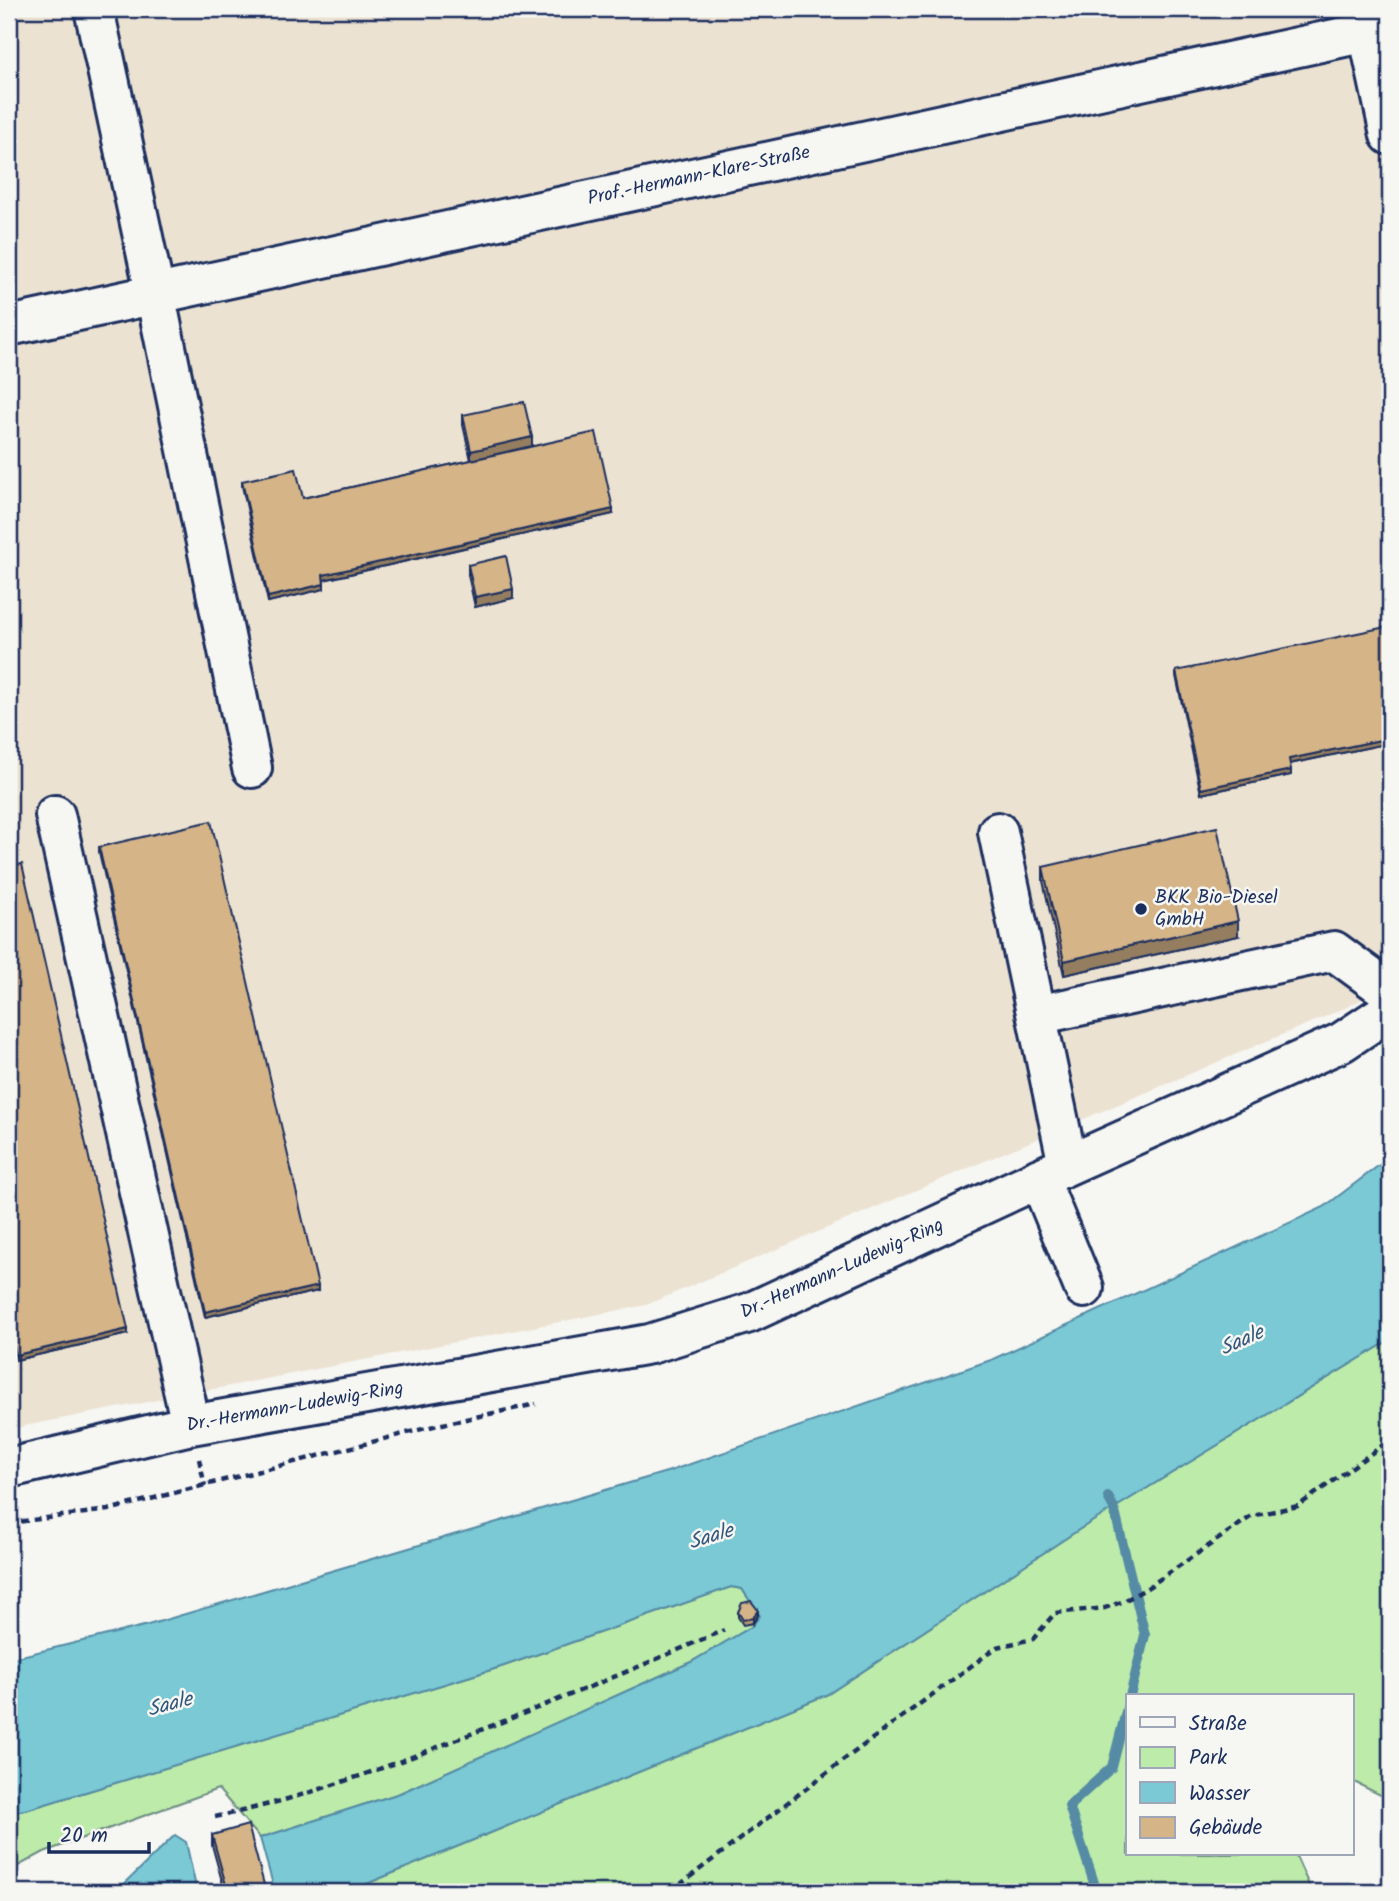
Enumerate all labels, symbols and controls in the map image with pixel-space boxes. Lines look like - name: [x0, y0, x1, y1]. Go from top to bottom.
- street label: Prof.-Hermann-Klare-Straße: [585, 138, 813, 214]
- place label: BKK Bio-Diesel GmbH: [1155, 883, 1278, 935]
- marker: BKK Bio-Diesel GmbH: [1133, 901, 1149, 917]
- street label: Dr.-Hermann-Ludewig-Ring: [736, 1211, 948, 1327]
- water label: Saale: [1215, 1316, 1272, 1365]
- street label: Dr.-Hermann-Ludewig-Ring: [184, 1373, 406, 1441]
- water label: Saale: [684, 1514, 740, 1559]
- water label: Saale: [144, 1683, 199, 1727]
- legend: [1126, 1694, 1354, 1856]
- text: Straße: [1189, 1708, 1247, 1741]
- text: Park: [1189, 1742, 1227, 1775]
- text: Wasser: [1189, 1778, 1251, 1811]
- scale bar: [49, 1810, 149, 1854]
- text: Gebäude: [1189, 1812, 1263, 1845]
- text: 20 m: [60, 1820, 108, 1853]

